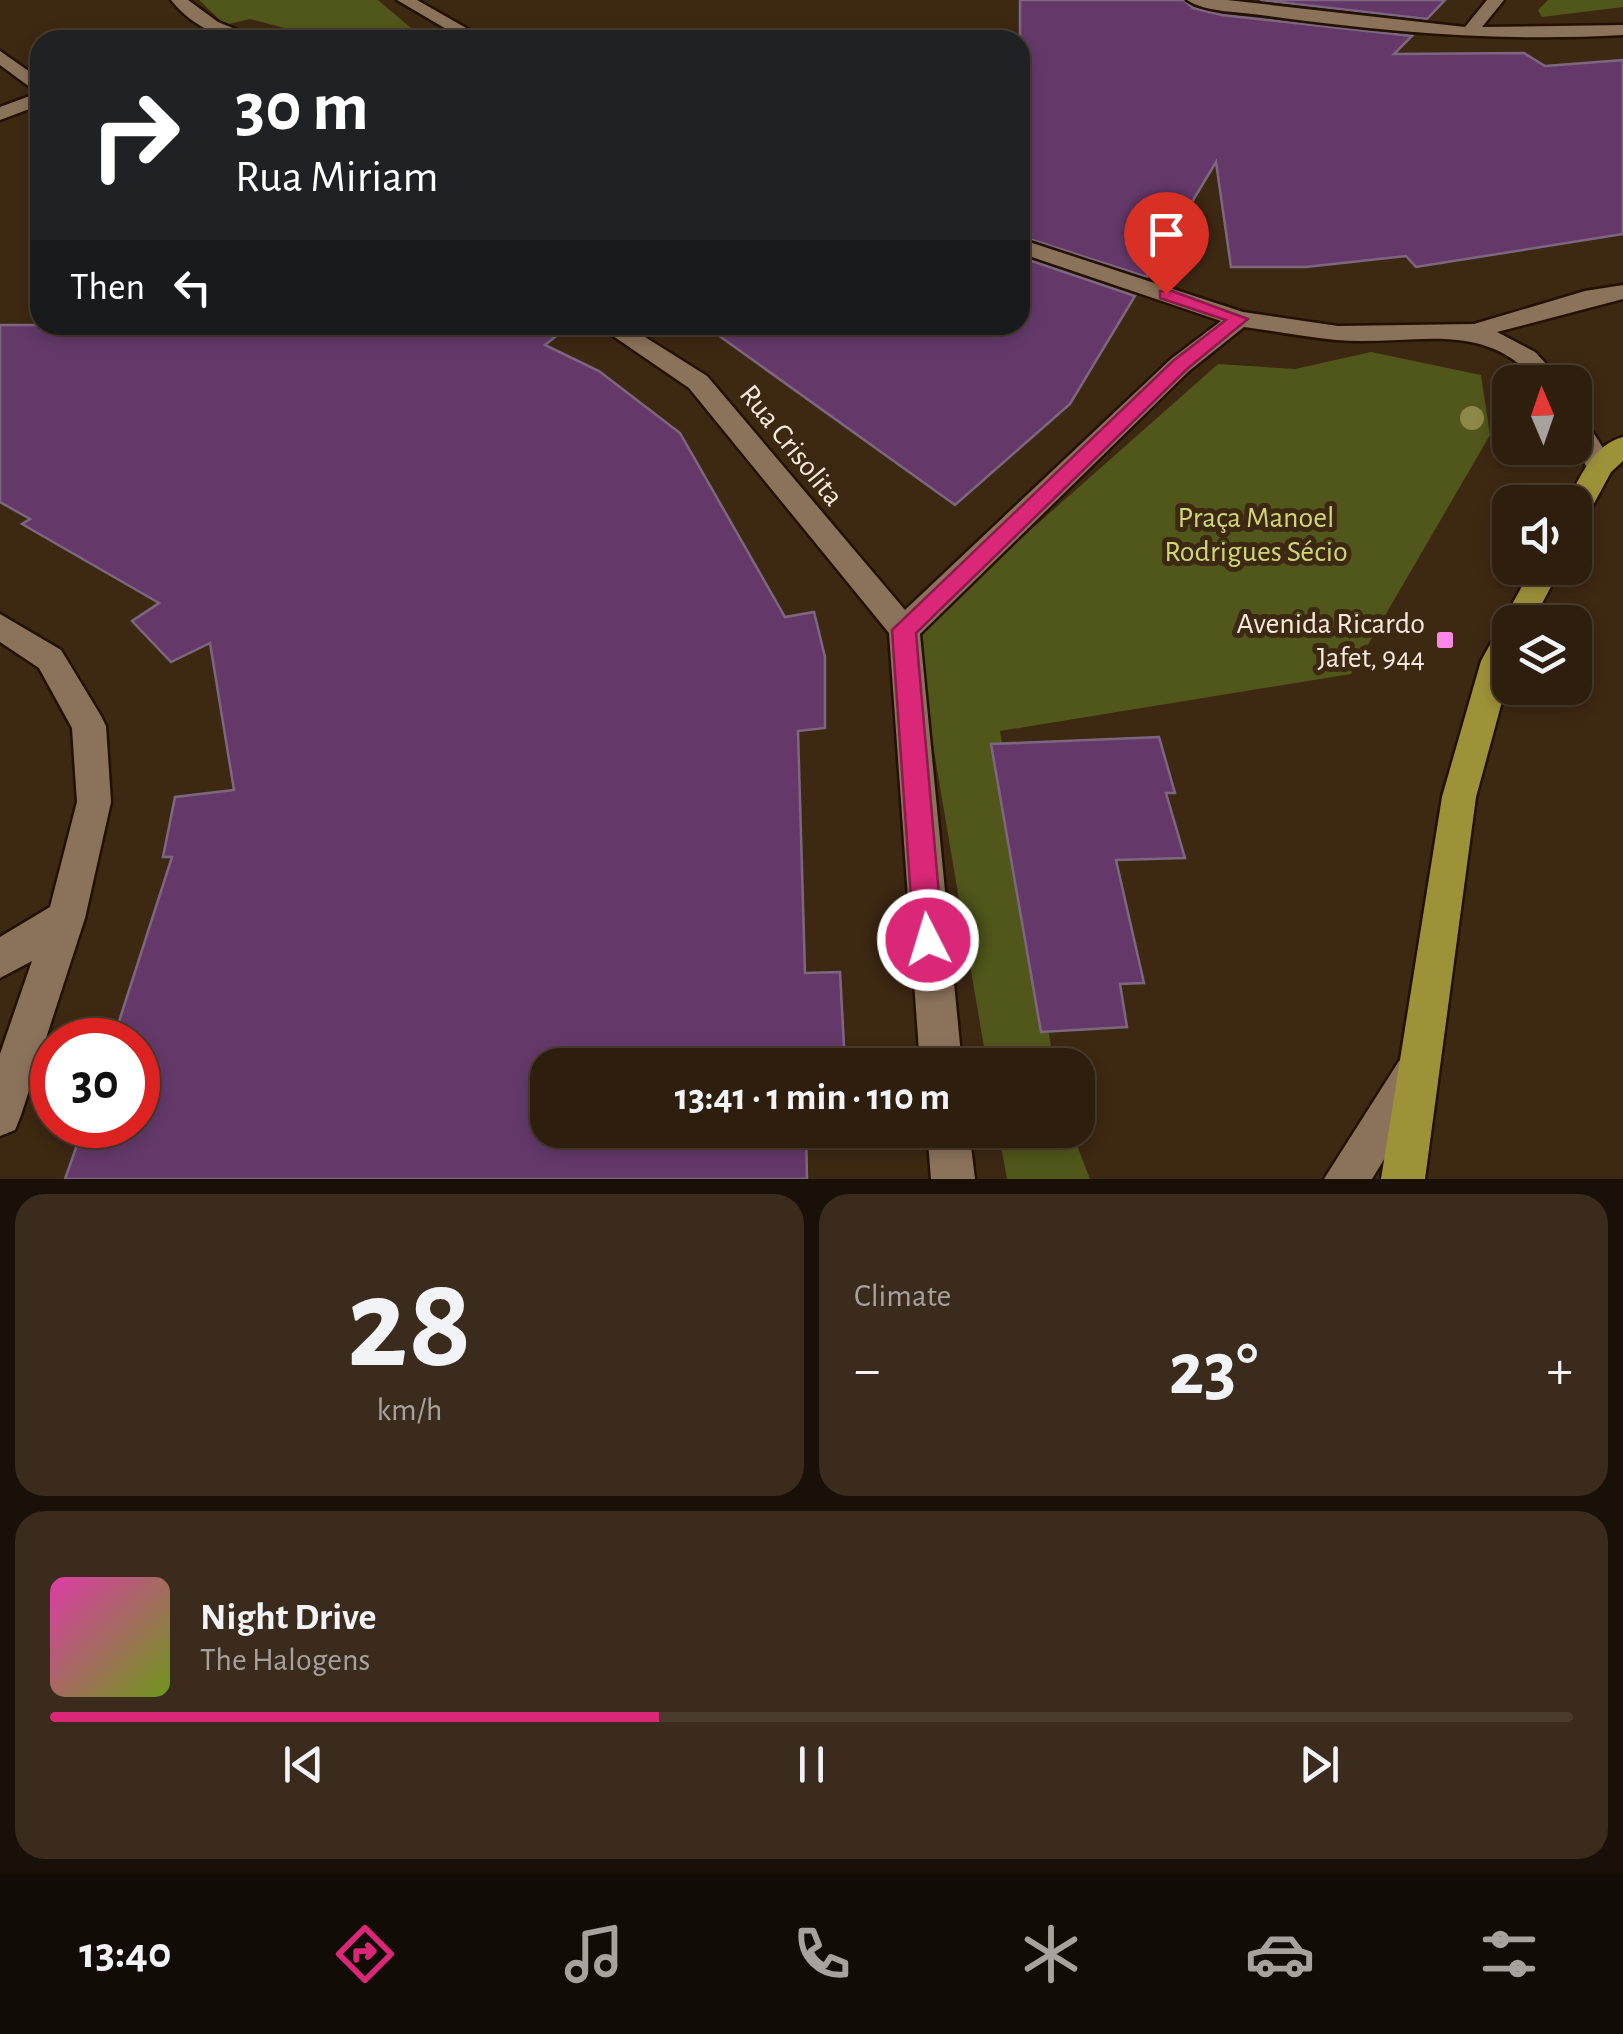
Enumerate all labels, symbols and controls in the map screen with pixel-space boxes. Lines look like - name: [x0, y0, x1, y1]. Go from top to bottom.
- icon: right: [70, 70, 200, 200]
- text: 30 m: [235, 73, 369, 143]
- text: Rua Miriam: [235, 155, 438, 200]
- pin: [1124, 192, 1209, 295]
- icon: arrive: [1139, 207, 1194, 262]
- icon: left: [165, 260, 220, 315]
- text: Then: [70, 269, 145, 307]
- north arrow: [1492, 365, 1592, 465]
- map controls: [1492, 365, 1592, 705]
- street label: Rua Crisolita: [734, 379, 849, 512]
- button: sound: [1492, 485, 1592, 585]
- park label: Praça Manoel Rodrigues Sécio: [1164, 503, 1348, 567]
- button: layers: [1492, 605, 1592, 705]
- place label: Avenida Ricardo Jafet, 944: [1236, 609, 1425, 673]
- marker: Avenida Ricardo Jafet, 944: [1434, 629, 1456, 651]
- position arrow: [876, 888, 980, 992]
- speed limit sign: 30: [30, 1018, 160, 1148]
- text: 13:41 · 1 min · 110 m: [675, 1079, 950, 1117]
- text: 28: [347, 1261, 472, 1391]
- text: Climate: [854, 1280, 951, 1312]
- text: 23°: [1169, 1333, 1258, 1408]
- text: −: [854, 1343, 880, 1398]
- text: +: [1547, 1343, 1573, 1398]
- text: km/h: [376, 1394, 443, 1426]
- text: Night Drive: [200, 1599, 376, 1637]
- text: The Halogens: [200, 1644, 370, 1676]
- icon: previous: [276, 1737, 331, 1792]
- icon: pause: [784, 1737, 839, 1792]
- icon: next: [1292, 1737, 1347, 1792]
- icon: directions: [330, 1919, 400, 1989]
- icon: music: [559, 1919, 629, 1989]
- icon: phone: [787, 1919, 857, 1989]
- icon: climate: [1016, 1919, 1086, 1989]
- icon: car: [1245, 1919, 1315, 1989]
- icon: filters: [1474, 1919, 1544, 1989]
- text: 13:40: [79, 1931, 171, 1976]

